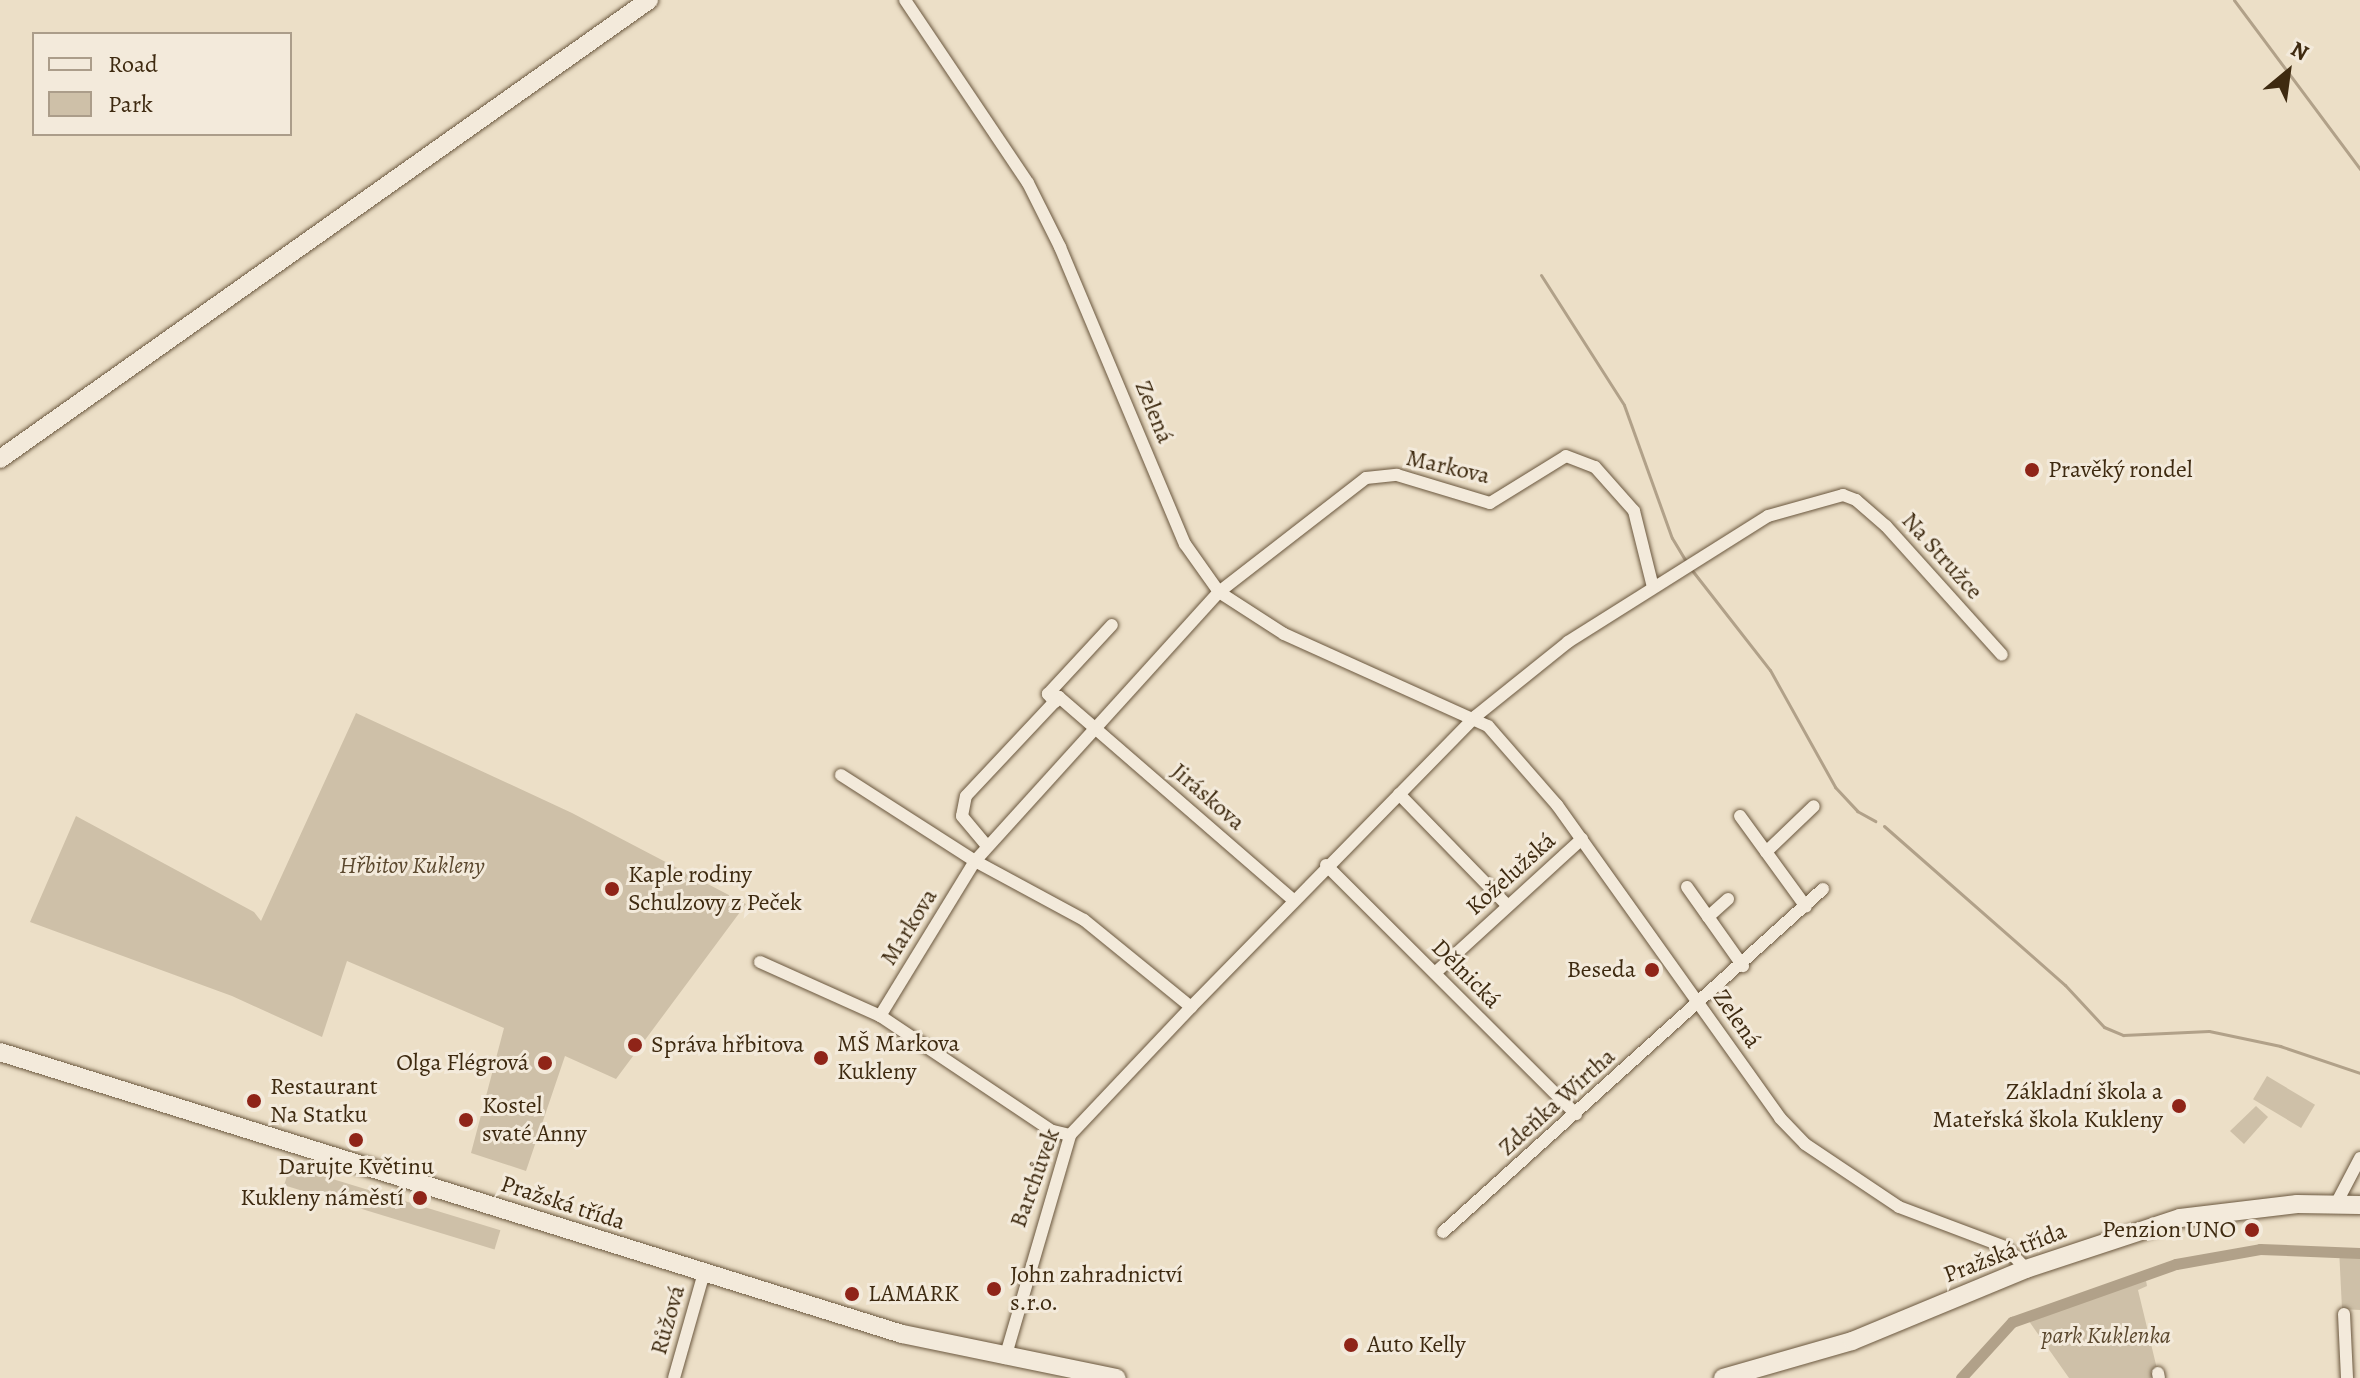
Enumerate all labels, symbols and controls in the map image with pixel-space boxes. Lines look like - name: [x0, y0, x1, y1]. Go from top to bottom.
- legend: [32, 32, 292, 136]
- north arrow: [2248, 32, 2328, 112]
- text: N: [2285, 34, 2314, 68]
- text: Road: [108, 48, 158, 80]
- text: Park: [108, 88, 153, 120]
- street label: Zelená: [1129, 377, 1179, 447]
- street label: Markova: [1403, 443, 1493, 491]
- place label: Pravěký rondel: [2048, 456, 2193, 484]
- marker: Pravěký rondel: [2023, 461, 2041, 479]
- street label: Na Stružce: [1895, 507, 1989, 605]
- street label: Jiráskova: [1165, 757, 1251, 837]
- street label: Koželužská: [1460, 826, 1562, 922]
- park label: Hřbitov Kukleny: [339, 852, 485, 880]
- place label: Kaple rodiny Schulzovy z Peček: [628, 861, 802, 917]
- marker: Kaple rodiny Schulzovy z Peček: [603, 880, 621, 898]
- street label: Markova: [874, 883, 944, 971]
- street label: Dělnická: [1425, 933, 1507, 1015]
- place label: Beseda: [1567, 956, 1636, 984]
- marker: Beseda: [1643, 961, 1661, 979]
- street label: Zelená: [1707, 984, 1767, 1054]
- place label: MŠ Markova Kukleny: [837, 1030, 960, 1086]
- place label: Správa hřbitova: [651, 1031, 804, 1059]
- marker: Správa hřbitova: [626, 1036, 644, 1054]
- street label: Zdeňka Wirtha: [1493, 1042, 1621, 1162]
- place label: Olga Flégrová: [396, 1049, 529, 1077]
- marker: MŠ Markova Kukleny: [812, 1049, 830, 1067]
- marker: Olga Flégrová: [536, 1054, 554, 1072]
- place label: Restaurant Na Statku: [270, 1073, 378, 1129]
- place label: Základní škola a Mateřská škola Kukleny: [1932, 1078, 2163, 1134]
- marker: Restaurant Na Statku: [245, 1092, 263, 1110]
- place label: Kostel svaté Anny: [482, 1092, 587, 1148]
- marker: Základní škola a Mateřská škola Kukleny: [2170, 1097, 2188, 1115]
- marker: Kostel svaté Anny: [457, 1111, 475, 1129]
- street label: Barchůvek: [1004, 1124, 1066, 1232]
- marker: Darujte Květinu: [347, 1131, 365, 1149]
- place label: Darujte Květinu: [278, 1153, 434, 1181]
- street label: Pražská třída: [497, 1169, 629, 1237]
- place label: Kukleny náměstí: [240, 1184, 404, 1212]
- marker: Kukleny náměstí: [411, 1189, 429, 1207]
- street label: Pražská třída: [1940, 1216, 2070, 1290]
- place label: Penzion UNO: [2102, 1216, 2236, 1244]
- marker: Penzion UNO: [2243, 1221, 2261, 1239]
- place label: John zahradnictví s.r.o.: [1010, 1261, 1183, 1317]
- place label: LAMARK: [868, 1280, 959, 1308]
- marker: John zahradnictví s.r.o.: [985, 1280, 1003, 1298]
- street label: Růžová: [644, 1282, 692, 1358]
- marker: LAMARK: [843, 1285, 861, 1303]
- park label: park Kuklenka: [2041, 1322, 2171, 1350]
- place label: Auto Kelly: [1367, 1331, 1466, 1359]
- marker: Auto Kelly: [1342, 1336, 1360, 1354]

